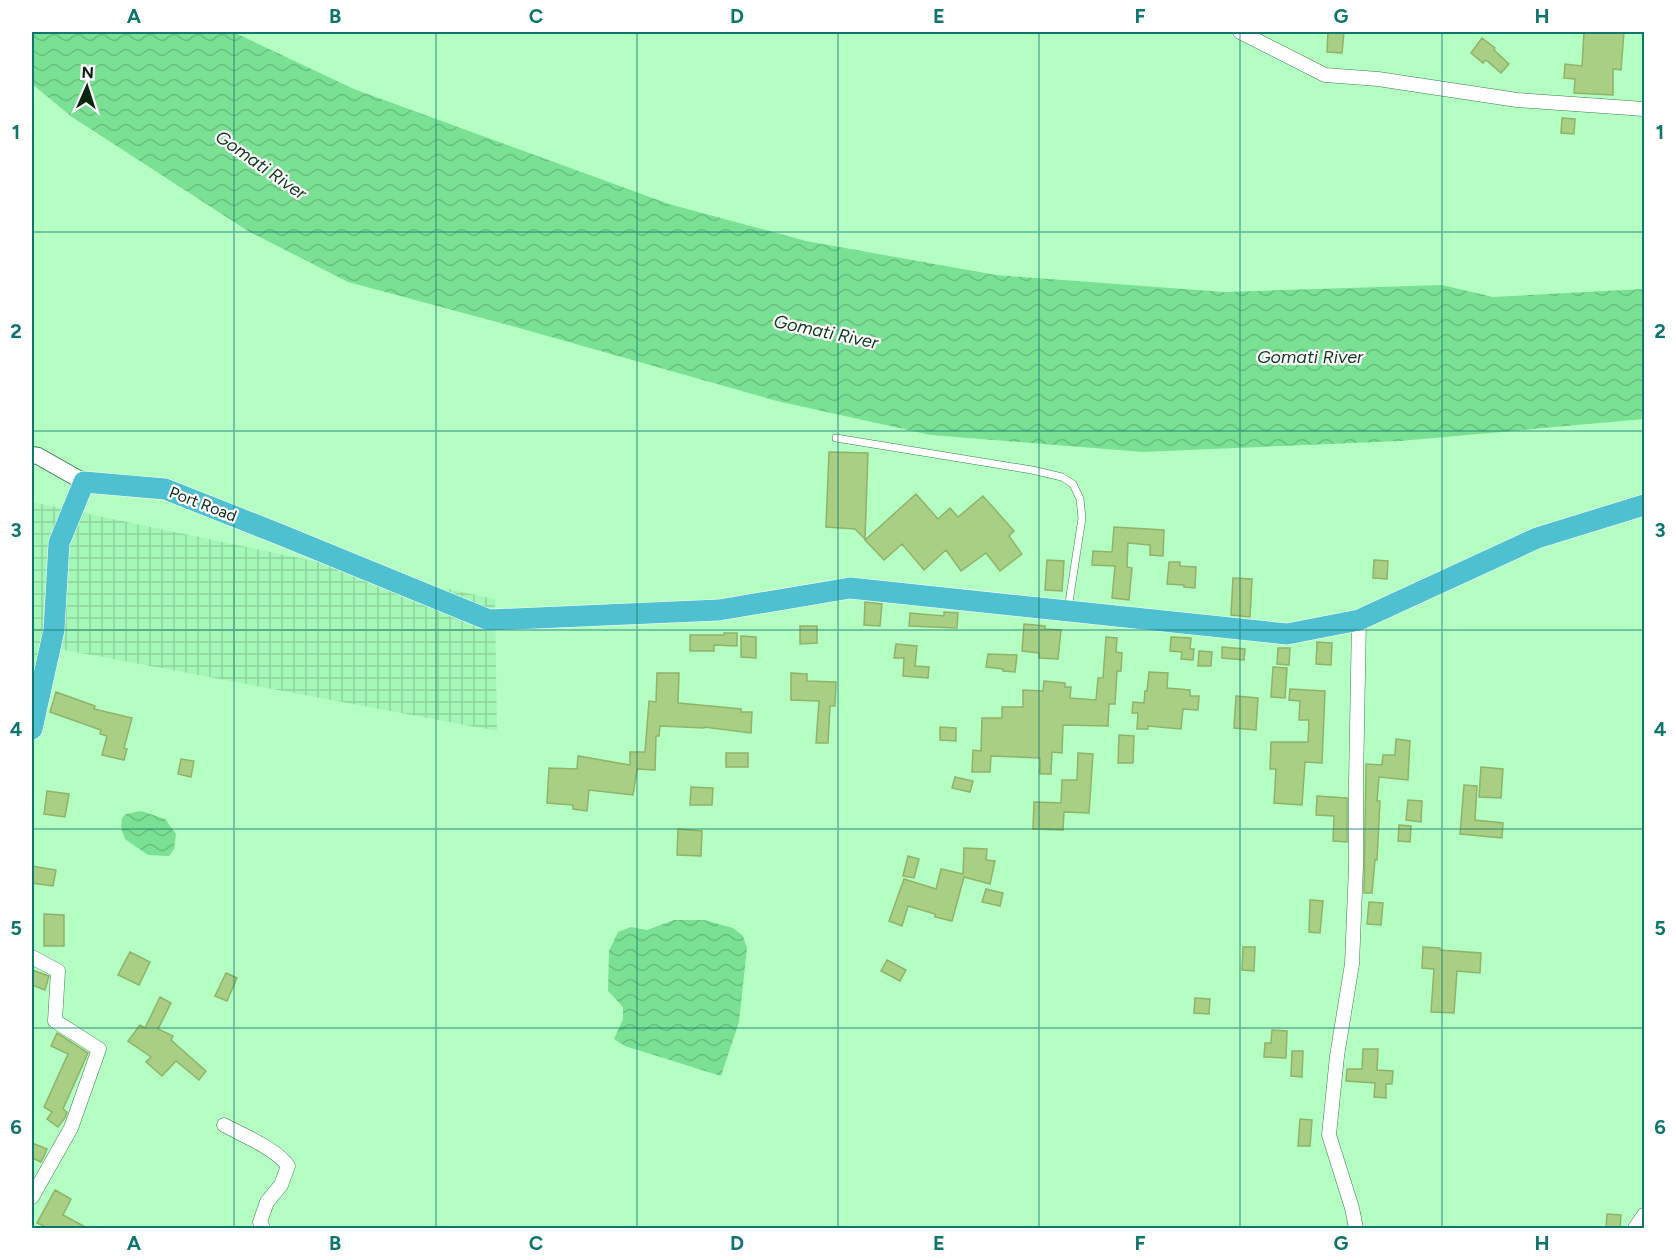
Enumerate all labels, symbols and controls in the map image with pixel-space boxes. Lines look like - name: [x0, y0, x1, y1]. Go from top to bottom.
- text: A: [127, 4, 142, 28]
- text: B: [329, 4, 341, 28]
- text: C: [529, 4, 543, 28]
- text: D: [730, 4, 744, 28]
- text: E: [933, 4, 945, 28]
- text: F: [1134, 4, 1146, 28]
- text: G: [1334, 4, 1349, 28]
- text: H: [1535, 4, 1550, 28]
- north arrow: [57, 57, 117, 117]
- text: N: [81, 63, 94, 82]
- text: 1: [12, 120, 20, 144]
- text: 1: [1656, 120, 1664, 144]
- water label: Gomati River: [211, 126, 312, 205]
- water label: Gomati River: [772, 310, 881, 354]
- text: 2: [10, 319, 22, 343]
- text: 2: [1654, 319, 1666, 343]
- water label: Gomati River: [1257, 346, 1364, 368]
- street label: Port Road: [167, 482, 239, 526]
- text: 3: [10, 518, 22, 542]
- text: 3: [1654, 518, 1666, 542]
- text: 4: [10, 717, 23, 741]
- text: 4: [1654, 717, 1667, 741]
- text: 5: [10, 916, 22, 940]
- text: 5: [1654, 916, 1666, 940]
- text: 6: [10, 1115, 22, 1139]
- text: 6: [1654, 1115, 1666, 1139]
- text: A: [127, 1231, 142, 1255]
- text: B: [329, 1231, 341, 1255]
- text: C: [529, 1231, 543, 1255]
- text: D: [730, 1231, 744, 1255]
- text: E: [933, 1231, 945, 1255]
- text: F: [1134, 1231, 1146, 1255]
- text: G: [1334, 1231, 1349, 1255]
- text: H: [1535, 1231, 1550, 1255]

